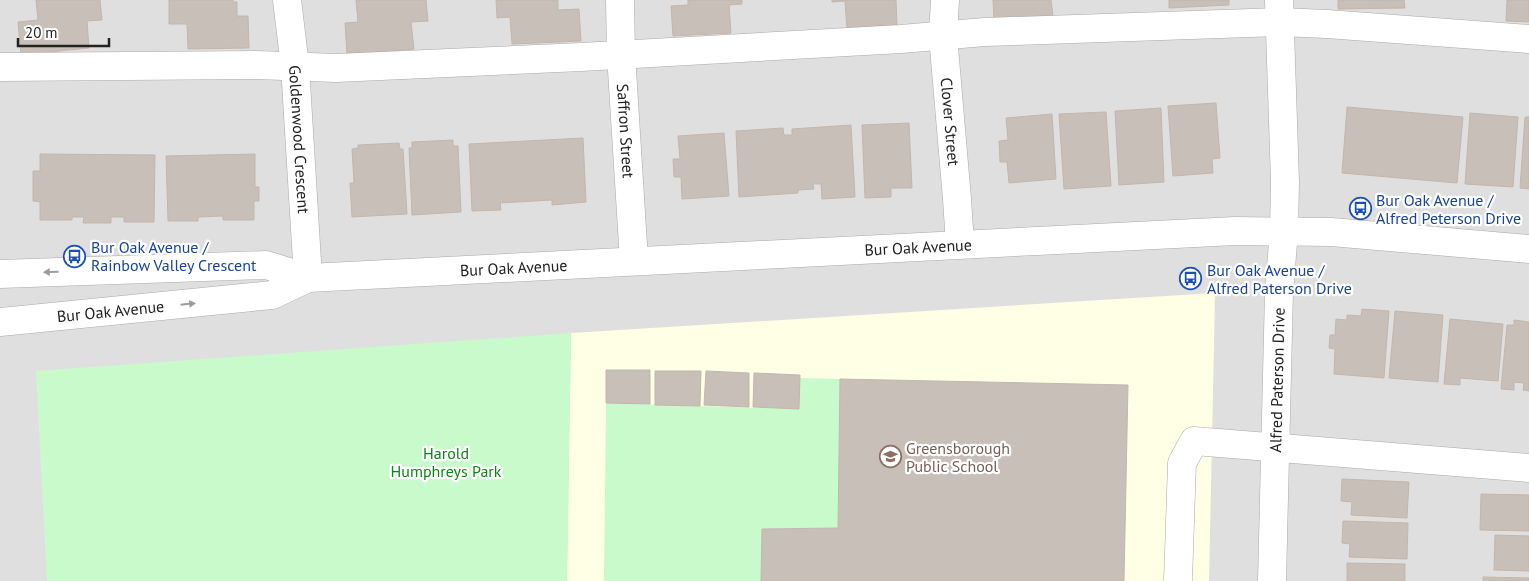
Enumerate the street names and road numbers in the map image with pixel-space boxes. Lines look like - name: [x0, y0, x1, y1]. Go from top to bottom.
- street label: Goldenwood Crescent: [285, 65, 314, 215]
- street label: Clover Street: [937, 77, 964, 167]
- street label: Saffron Street: [613, 83, 639, 179]
- street label: Bur Oak Avenue: [864, 234, 972, 260]
- street label: Bur Oak Avenue: [459, 255, 568, 280]
- street label: Bur Oak Avenue: [56, 296, 165, 326]
- street label: Alfred Paterson Drive: [1265, 307, 1289, 453]

